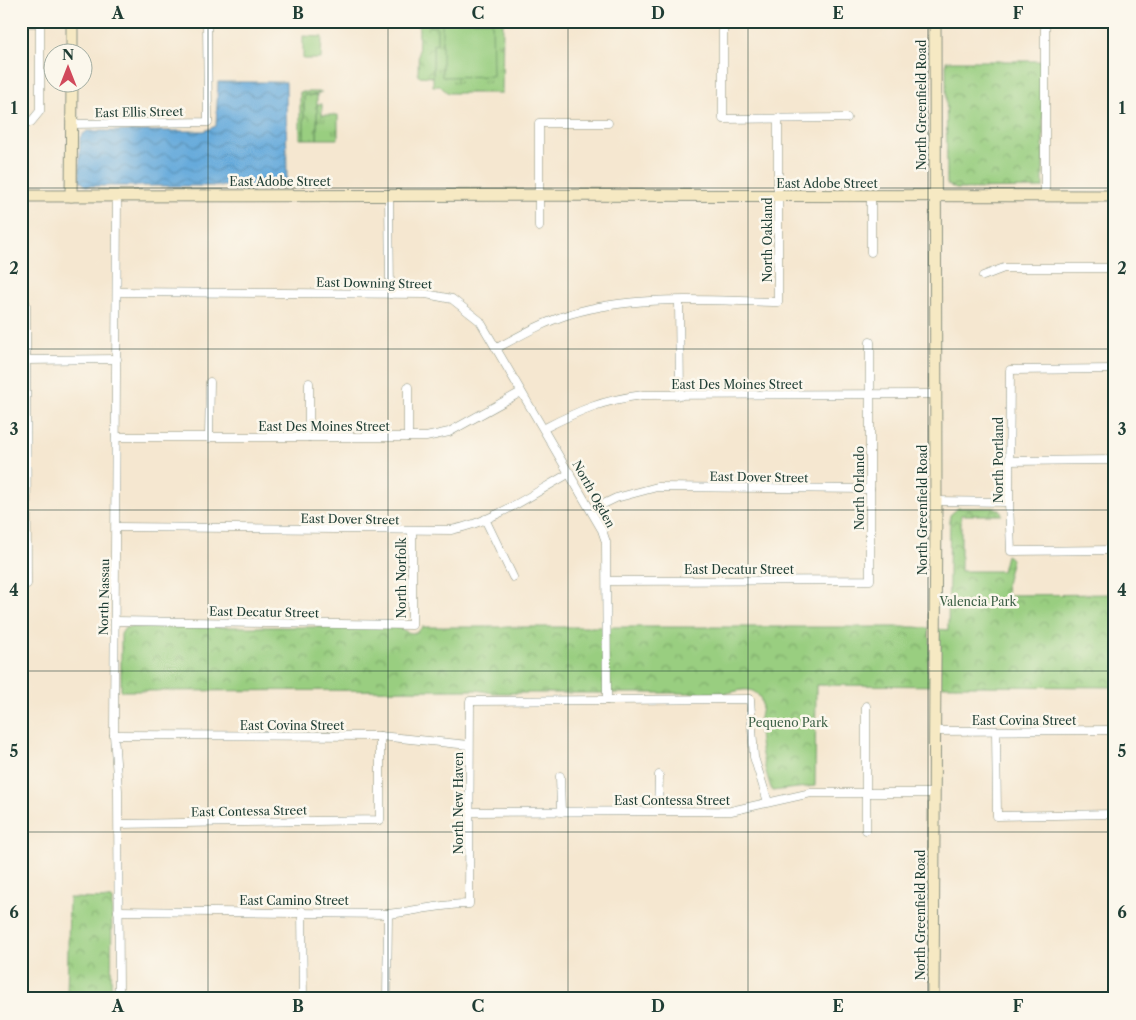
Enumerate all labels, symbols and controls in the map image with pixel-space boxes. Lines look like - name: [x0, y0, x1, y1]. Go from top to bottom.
- text: A: [111, 3, 125, 23]
- text: B: [292, 3, 304, 23]
- text: C: [472, 3, 484, 23]
- text: D: [651, 3, 665, 23]
- text: E: [832, 3, 844, 23]
- text: F: [1013, 3, 1024, 23]
- street label: North Greenfield Road: [914, 39, 929, 170]
- north arrow: [42, 42, 92, 92]
- text: N: [62, 46, 74, 64]
- text: 1: [10, 98, 18, 118]
- text: 1: [1118, 98, 1126, 118]
- street label: East Ellis Street: [95, 104, 184, 120]
- street label: East Adobe Street: [229, 174, 331, 189]
- street label: East Adobe Street: [776, 176, 878, 191]
- street label: North Oakland: [760, 197, 775, 282]
- text: 2: [9, 258, 19, 278]
- text: 2: [1117, 258, 1127, 278]
- street label: East Downing Street: [316, 274, 433, 292]
- street label: East Des Moines Street: [671, 377, 804, 392]
- street label: North Portland: [991, 416, 1006, 503]
- text: 3: [9, 419, 19, 439]
- street label: East Des Moines Street: [258, 419, 391, 434]
- text: 3: [1117, 419, 1127, 439]
- street label: North Greenfield Road: [915, 444, 930, 575]
- street label: North Orlando: [852, 446, 867, 530]
- street label: North Ogden: [569, 458, 619, 531]
- street label: East Dover Street: [709, 469, 809, 485]
- street label: East Dover Street: [300, 511, 400, 527]
- street label: North Norfolk: [394, 536, 409, 618]
- street label: North Nassau: [96, 558, 112, 636]
- street label: East Decatur Street: [684, 562, 795, 577]
- text: 4: [9, 580, 19, 600]
- text: 4: [1117, 580, 1127, 600]
- park label: Valencia Park: [938, 594, 1018, 609]
- street label: East Decatur Street: [209, 604, 320, 620]
- street label: East Covina Street: [972, 713, 1077, 728]
- park label: Pequeno Park: [748, 715, 829, 730]
- street label: East Covina Street: [240, 718, 345, 733]
- text: 5: [10, 741, 19, 761]
- text: 5: [1118, 741, 1127, 761]
- street label: North New Haven: [451, 751, 466, 854]
- street label: East Contessa Street: [614, 793, 731, 808]
- street label: East Contessa Street: [191, 802, 308, 820]
- street label: North Greenfield Road: [913, 849, 928, 980]
- street label: East Camino Street: [239, 893, 350, 908]
- text: 6: [9, 902, 19, 922]
- text: 6: [1117, 902, 1127, 922]
- text: A: [111, 996, 125, 1016]
- text: B: [292, 996, 304, 1016]
- text: C: [472, 996, 484, 1016]
- text: D: [651, 996, 665, 1016]
- text: E: [832, 996, 844, 1016]
- text: F: [1013, 996, 1024, 1016]

